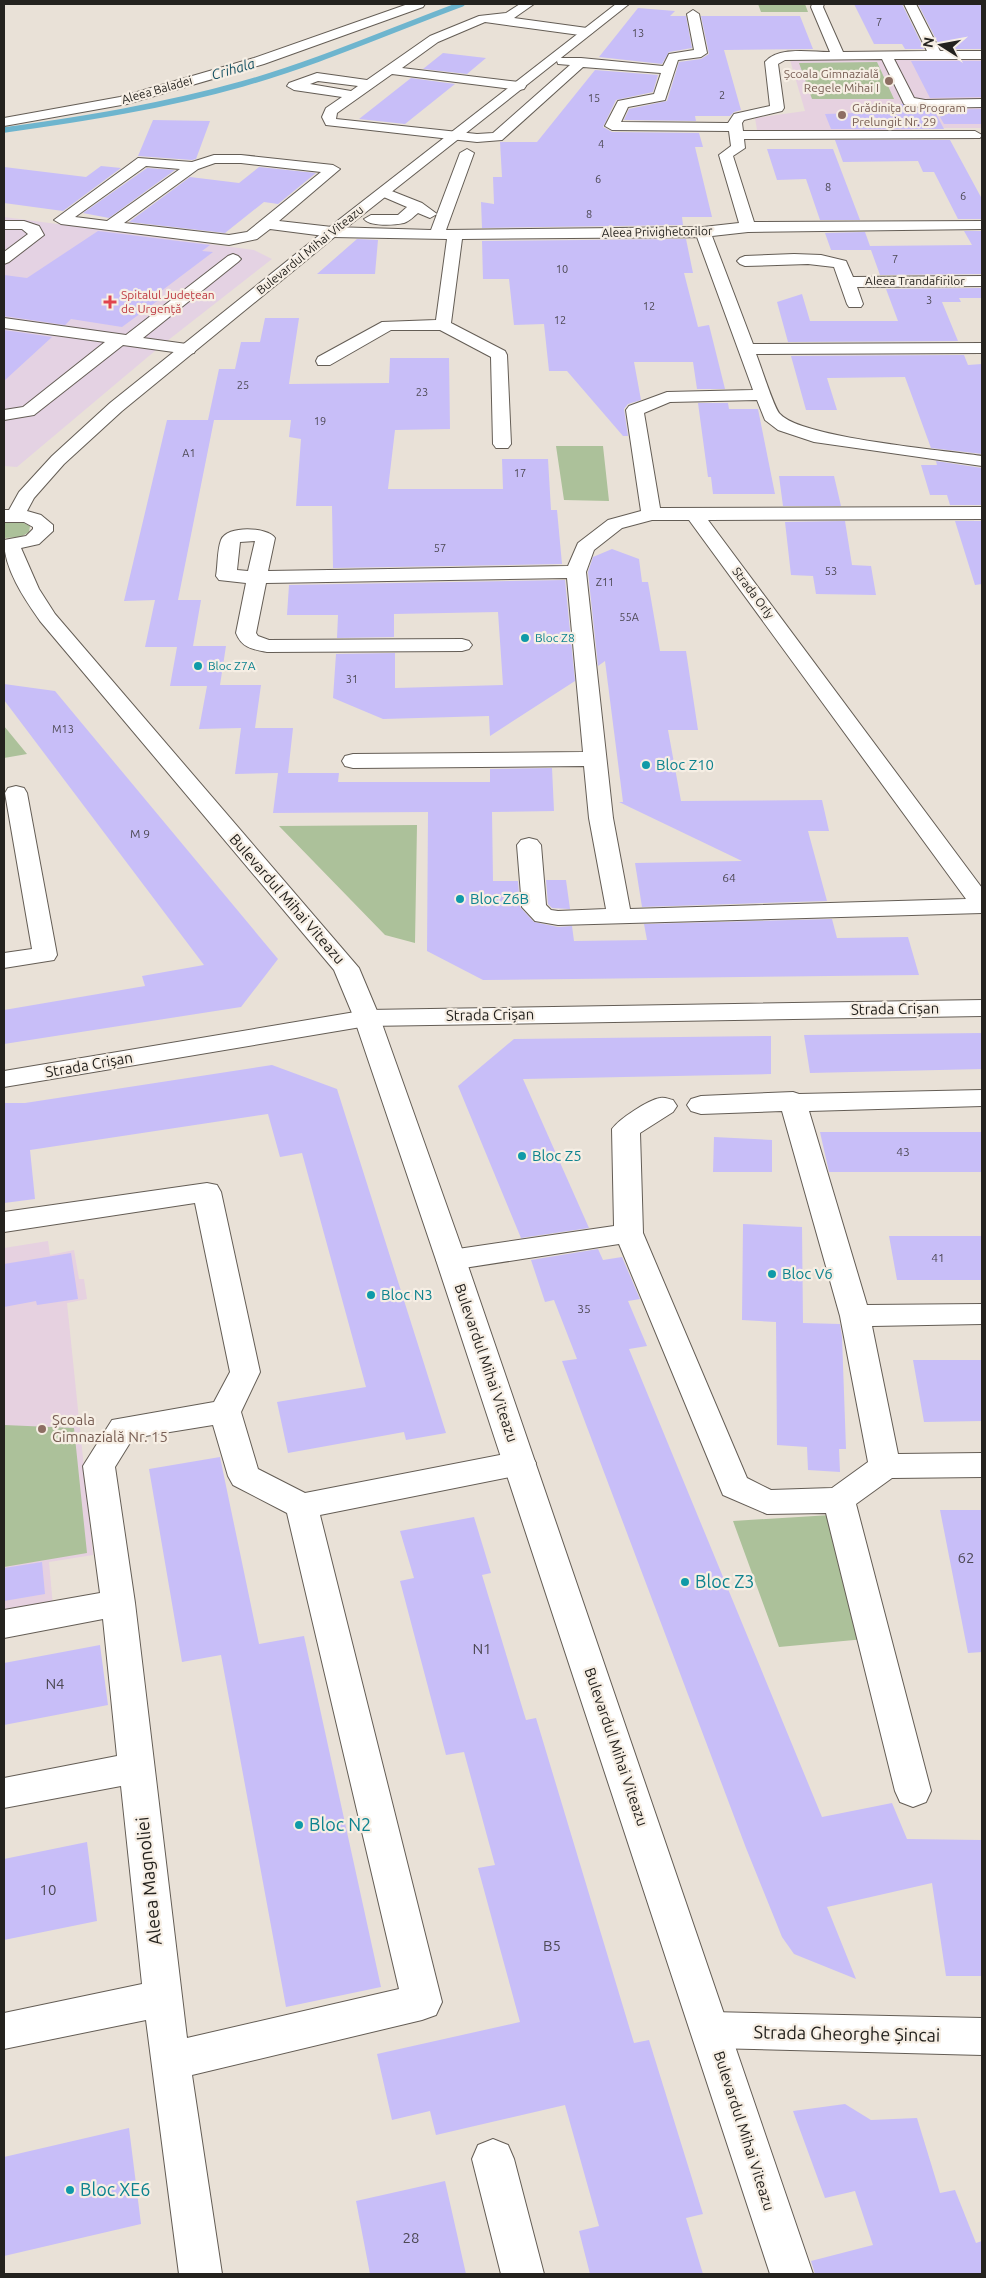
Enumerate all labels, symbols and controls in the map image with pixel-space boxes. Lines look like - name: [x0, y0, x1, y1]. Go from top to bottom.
- house number: 7: [876, 16, 882, 28]
- north arrow: [916, 20, 966, 70]
- house number: 13: [632, 27, 644, 39]
- text: N: [919, 36, 937, 49]
- water label: Crihala: [210, 55, 257, 83]
- place label: Școala Gimnazială Regele Mihai I: [784, 67, 879, 94]
- street label: Aleea Baladei: [120, 73, 194, 106]
- marker: Școala Gimnazială Regele Mihai I: [883, 75, 895, 87]
- house number: 2: [719, 89, 725, 101]
- house number: 15: [588, 92, 600, 104]
- place label: Grădinița cu Program Prelungit Nr. 29: [852, 101, 966, 128]
- marker: Grădinița cu Program Prelungit Nr. 29: [836, 109, 848, 121]
- house number: 4: [598, 138, 604, 150]
- house number: 6: [595, 173, 601, 185]
- house number: 8: [825, 181, 831, 193]
- house number: 6: [960, 190, 966, 202]
- street label: Bulevardul Mihai Viteazu: [254, 203, 366, 297]
- house number: 8: [586, 208, 592, 220]
- street label: Aleea Privighetorilor: [602, 224, 713, 239]
- house number: 7: [892, 253, 898, 265]
- house number: 10: [556, 263, 568, 275]
- street label: Aleea Trandafirilor: [865, 274, 965, 287]
- place label: Spitalul Județean de Urgență: [121, 288, 215, 315]
- house number: 3: [926, 294, 932, 306]
- marker: Spitalul Județean de Urgență: [103, 295, 117, 309]
- house number: 12: [643, 300, 655, 312]
- house number: 12: [554, 314, 566, 326]
- house number: 25: [237, 379, 249, 391]
- house number: 23: [416, 386, 428, 398]
- house number: 19: [314, 415, 326, 427]
- house number: A1: [182, 447, 196, 459]
- house number: 17: [514, 467, 526, 479]
- house number: 57: [434, 542, 446, 554]
- street label: Strada Orly: [730, 565, 777, 621]
- house number: 53: [825, 565, 837, 577]
- house number: Z11: [596, 576, 614, 588]
- house number: 55A: [619, 611, 640, 623]
- place label: Bloc Z8: [535, 631, 575, 644]
- marker: Bloc Z8: [519, 632, 531, 644]
- place label: Bloc Z7A: [208, 659, 256, 672]
- marker: Bloc Z7A: [192, 660, 204, 672]
- house number: 31: [346, 673, 358, 685]
- house number: M13: [52, 723, 74, 735]
- place label: Bloc Z10: [656, 756, 714, 773]
- marker: Bloc Z10: [640, 759, 652, 771]
- house number: M 9: [130, 827, 150, 840]
- street label: Bulevardul Mihai Viteazu: [226, 830, 348, 967]
- house number: 64: [722, 871, 736, 884]
- place label: Bloc Z6B: [470, 890, 529, 907]
- marker: Bloc Z6B: [454, 893, 466, 905]
- street label: Strada Crișan: [851, 999, 939, 1018]
- street label: Strada Crișan: [446, 1005, 534, 1024]
- street label: Strada Crișan: [44, 1048, 134, 1081]
- house number: 43: [896, 1145, 910, 1158]
- place label: Bloc Z5: [532, 1147, 582, 1164]
- marker: Bloc Z5: [516, 1150, 528, 1162]
- house number: 41: [931, 1251, 945, 1264]
- place label: Bloc V6: [782, 1265, 833, 1282]
- marker: Bloc V6: [766, 1268, 778, 1280]
- street label: Bulevardul Mihai Viteazu: [451, 1281, 522, 1444]
- place label: Bloc N3: [381, 1286, 433, 1303]
- marker: Bloc N3: [365, 1289, 377, 1301]
- house number: 35: [577, 1302, 591, 1315]
- place label: Școala Gimnazială Nr. 15: [52, 1411, 168, 1445]
- marker: Școala Gimnazială Nr. 15: [36, 1423, 48, 1435]
- house number: 62: [958, 1549, 974, 1566]
- place label: Bloc Z3: [695, 1571, 755, 1591]
- marker: Bloc Z3: [679, 1576, 691, 1588]
- house number: N1: [472, 1640, 492, 1657]
- street label: Bulevardul Mihai Viteazu: [581, 1665, 652, 1828]
- house number: N4: [45, 1675, 65, 1692]
- place label: Bloc N2: [309, 1814, 371, 1834]
- street label: Aleea Magnoliei: [131, 1816, 165, 1946]
- marker: Bloc N2: [293, 1819, 305, 1831]
- house number: 10: [40, 1881, 56, 1898]
- house number: B5: [543, 1937, 561, 1954]
- street label: Strada Gheorghe Șincai: [754, 2021, 941, 2045]
- street label: Bulevardul Mihai Viteazu: [711, 2049, 778, 2213]
- place label: Bloc XE6: [80, 2179, 151, 2199]
- marker: Bloc XE6: [64, 2184, 76, 2196]
- house number: 28: [403, 2229, 419, 2246]

